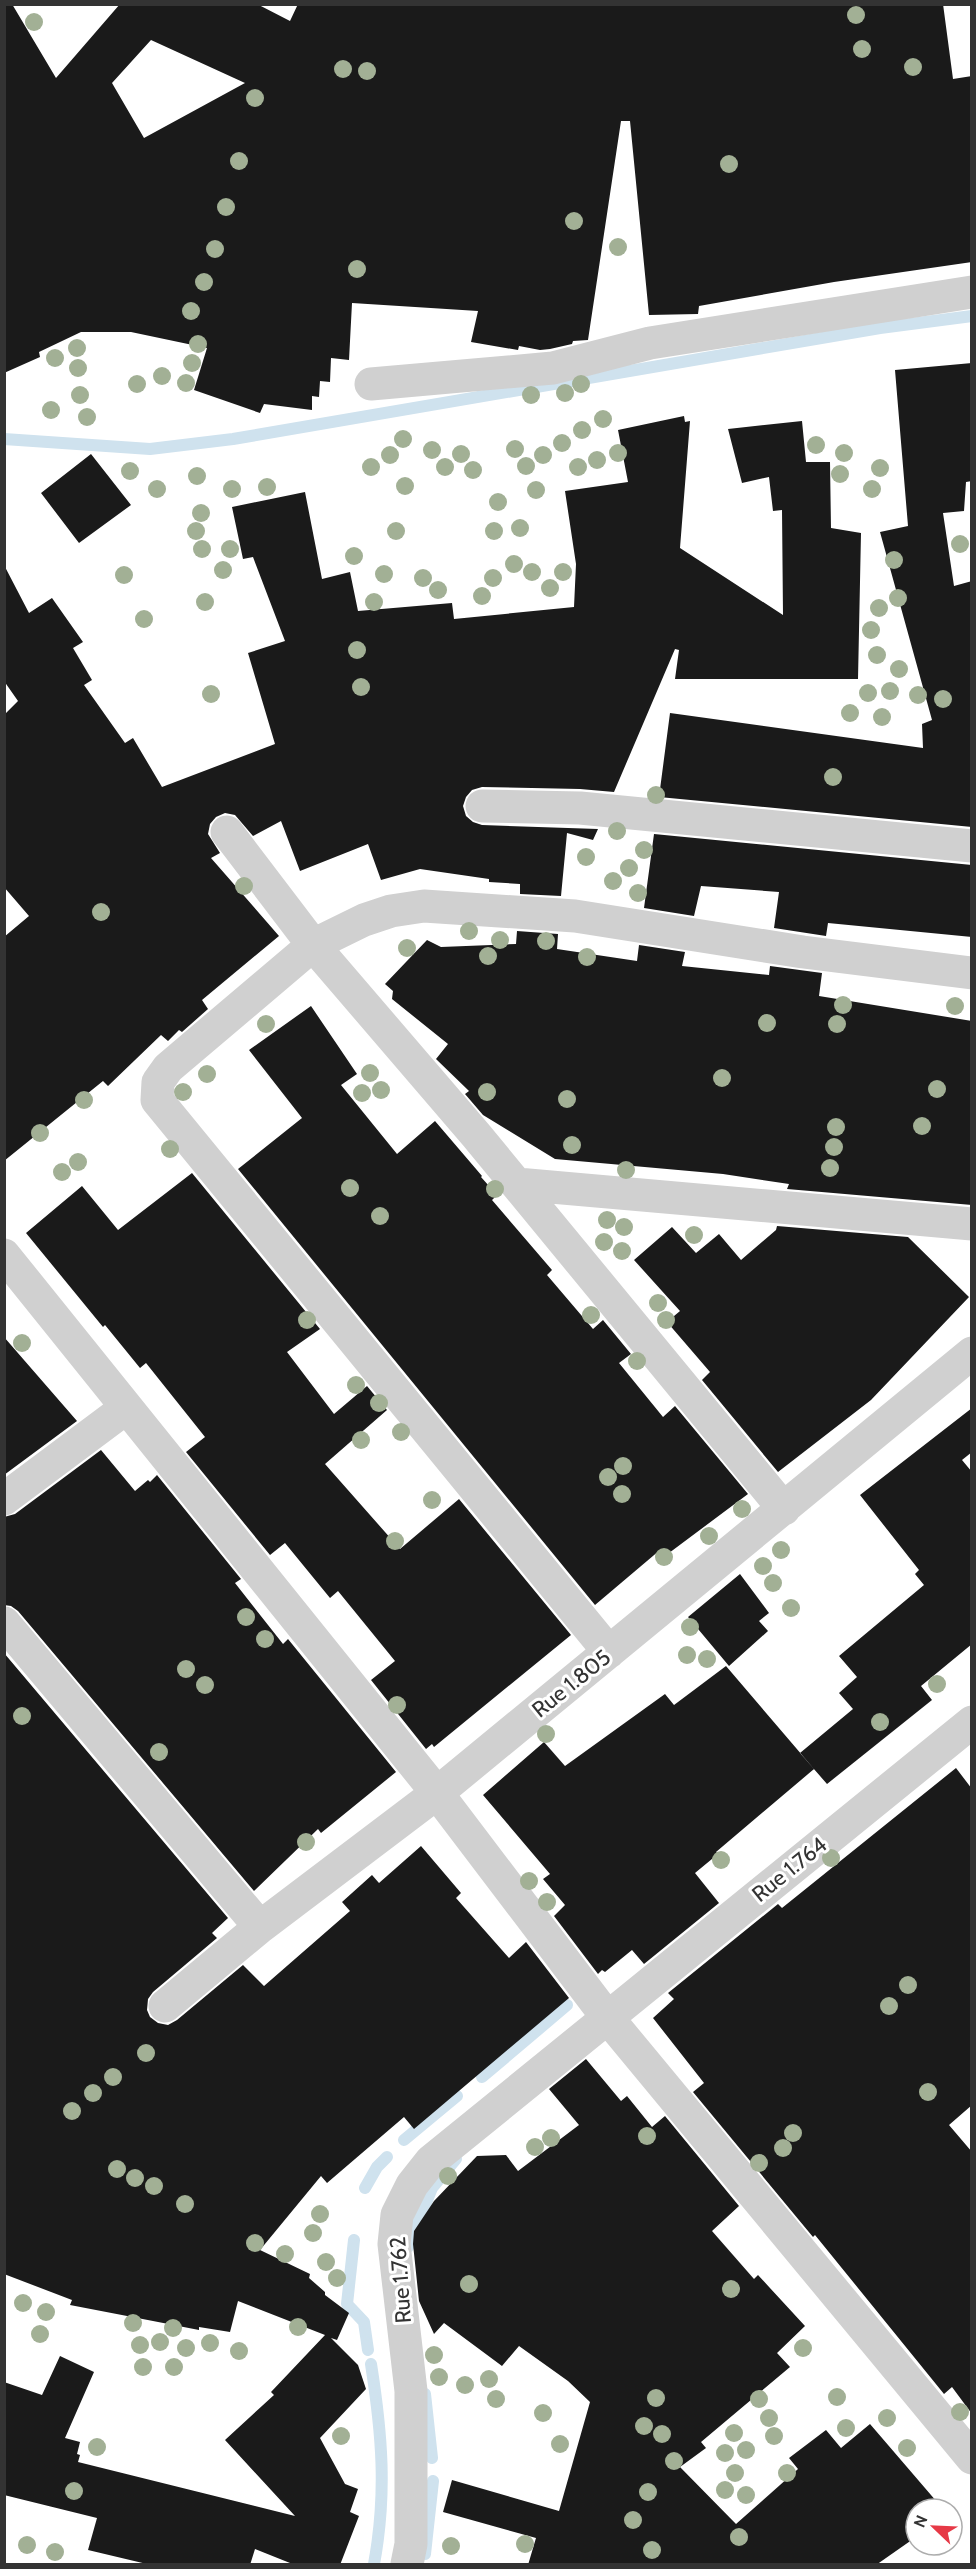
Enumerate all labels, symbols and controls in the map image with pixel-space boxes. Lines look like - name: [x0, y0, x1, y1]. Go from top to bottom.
- street label: Rue 1.805: [527, 1644, 616, 1723]
- street label: Rue 1.764: [747, 1831, 832, 1908]
- street label: Rue 1.762: [384, 2236, 417, 2324]
- north arrow: [904, 2497, 964, 2557]
- text: N: [910, 2512, 932, 2530]

